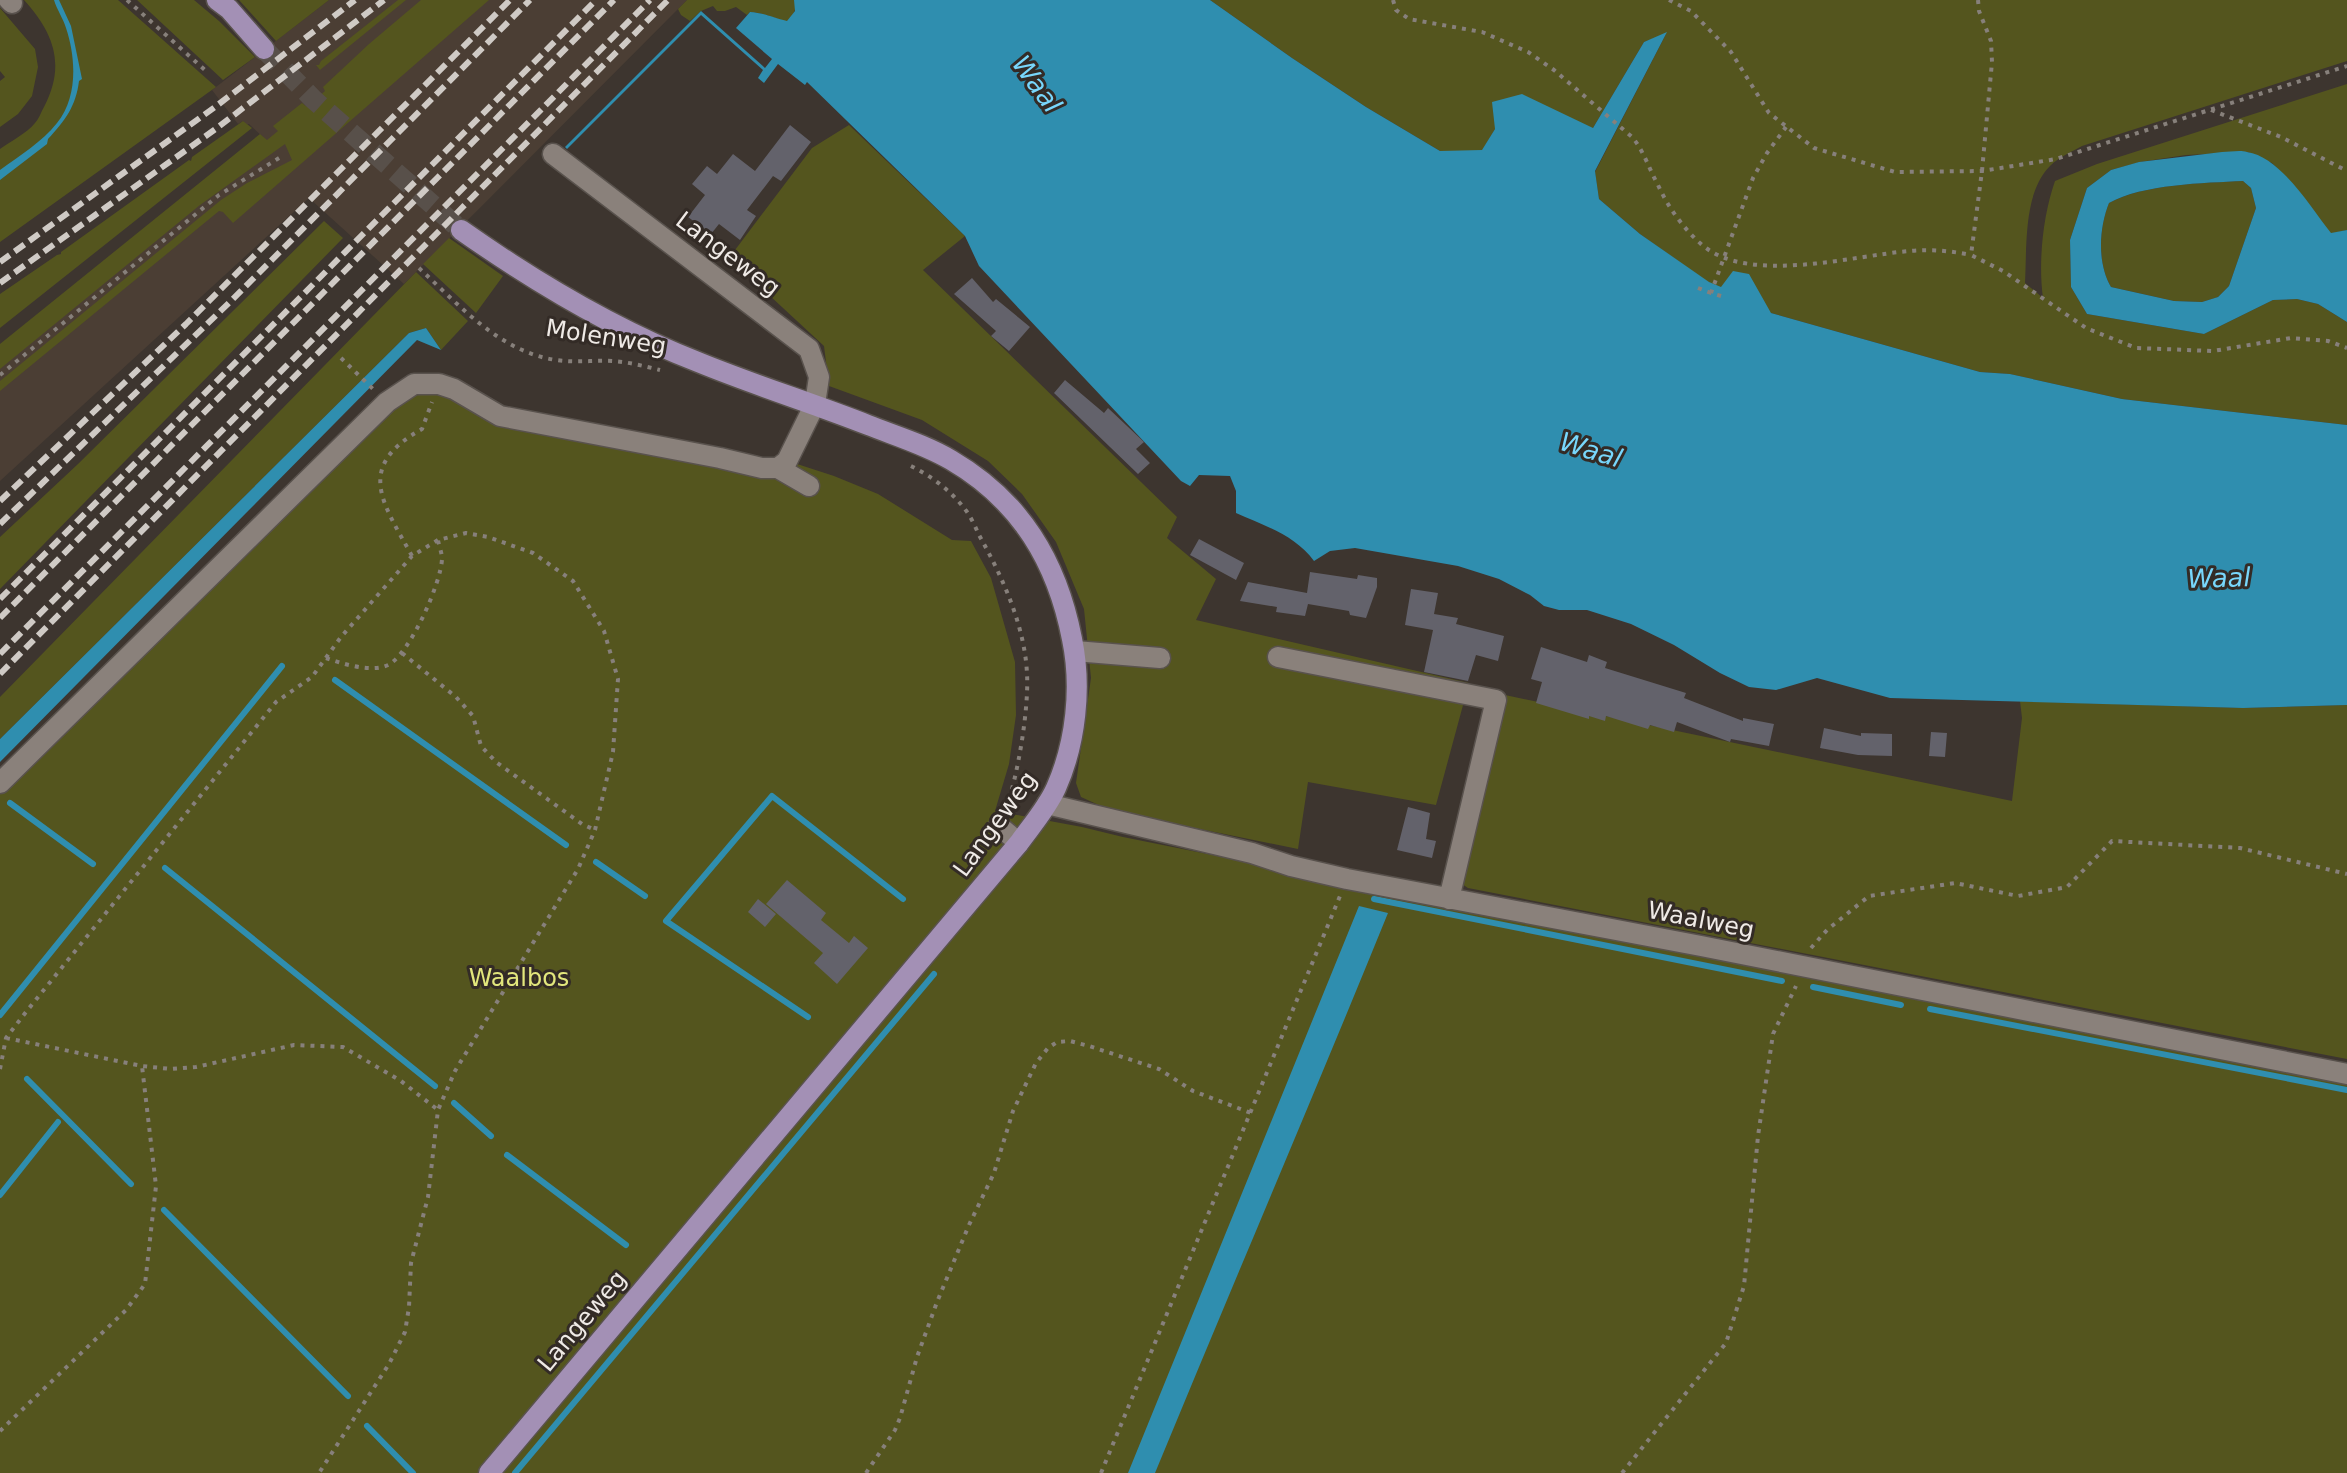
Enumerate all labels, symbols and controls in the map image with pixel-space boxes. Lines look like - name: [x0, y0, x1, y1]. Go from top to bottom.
- water label: Waal: [1006, 50, 1068, 119]
- street label: Langeweg: [670, 206, 786, 302]
- street label: Molenweg: [544, 314, 668, 360]
- water label: Waal: [1556, 426, 1626, 474]
- water label: Waal: [2187, 562, 2252, 594]
- street label: Langeweg: [948, 766, 1042, 882]
- street label: Waalweg: [1645, 896, 1757, 944]
- park label: Waalbos: [469, 964, 569, 992]
- street label: Langeweg: [532, 1265, 632, 1377]

